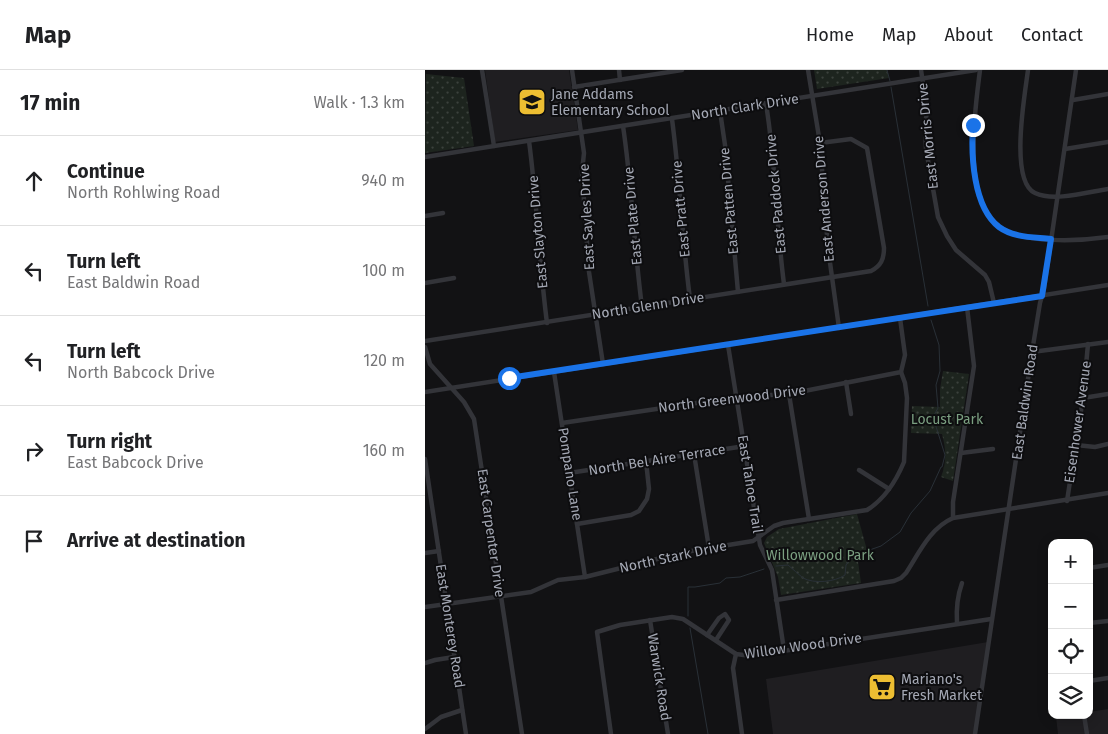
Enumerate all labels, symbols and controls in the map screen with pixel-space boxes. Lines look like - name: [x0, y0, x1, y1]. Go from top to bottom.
- text: Map: [25, 21, 71, 49]
- text: Home: [806, 24, 854, 46]
- text: Map: [882, 24, 916, 46]
- text: About: [944, 24, 993, 46]
- text: Contact: [1021, 24, 1083, 46]
- street label: East Morris Drive: [914, 82, 942, 190]
- place label: Jane Addams Elementary School: [551, 86, 669, 119]
- school or university icon: Jane Addams Elementary School: [517, 87, 547, 117]
- text: 17 min: [20, 90, 80, 116]
- street label: North Clark Drive: [690, 90, 800, 124]
- text: Walk · 1.3 km: [313, 93, 405, 112]
- route end: [962, 114, 985, 137]
- street label: East Paddock Drive: [762, 133, 790, 255]
- street label: East Anderson Drive: [810, 135, 838, 263]
- street label: East Patten Drive: [716, 147, 742, 255]
- text: Continue: [67, 160, 145, 183]
- street label: East Pratt Drive: [668, 160, 694, 258]
- street label: East Sayles Drive: [576, 163, 598, 271]
- street label: East Plate Drive: [620, 166, 646, 266]
- icon: ahead: [20, 167, 48, 195]
- text: 940 m: [361, 171, 405, 190]
- street label: East Slayton Drive: [525, 175, 551, 289]
- text: North Rohlwing Road: [67, 183, 221, 202]
- text: Turn left: [67, 250, 141, 273]
- icon: left: [20, 257, 48, 285]
- text: 100 m: [362, 261, 405, 280]
- text: East Baldwin Road: [67, 273, 200, 292]
- street label: North Glenn Drive: [591, 289, 705, 323]
- text: Turn left: [67, 340, 141, 363]
- street label: East Baldwin Road: [1008, 343, 1042, 461]
- icon: left: [20, 347, 48, 375]
- text: 120 m: [363, 351, 405, 370]
- street label: Eisenhower Avenue: [1061, 360, 1095, 484]
- text: North Babcock Drive: [67, 363, 215, 382]
- route start: [498, 367, 521, 390]
- street label: North Greenwood Drive: [657, 382, 807, 416]
- park label: Locust Park: [911, 411, 984, 428]
- street label: Pompano Lane: [554, 426, 586, 522]
- text: Turn right: [67, 430, 152, 453]
- street label: East Tahoe Trail: [734, 434, 766, 534]
- icon: right: [20, 437, 48, 465]
- text: 160 m: [363, 441, 405, 460]
- street label: North Bel Aire Terrace: [587, 441, 727, 479]
- text: East Babcock Drive: [67, 453, 204, 472]
- street label: East Carpenter Drive: [474, 468, 508, 598]
- icon: arrive: [20, 527, 48, 555]
- text: Arrive at destination: [67, 529, 246, 552]
- street label: North Stark Drive: [618, 537, 728, 577]
- map controls: [1048, 539, 1093, 719]
- button: +: [1048, 539, 1093, 584]
- park label: Willowwood Park: [766, 547, 875, 564]
- street label: East Monterey Road: [432, 563, 468, 689]
- button: −: [1048, 584, 1093, 629]
- street label: Willow Wood Drive: [743, 629, 863, 663]
- button: locate: [1048, 629, 1093, 674]
- street label: Warwick Road: [644, 632, 674, 722]
- place label: Mariano's Fresh Market: [901, 671, 983, 704]
- supermarket icon: Mariano's Fresh Market: [867, 672, 897, 702]
- button: layers: [1048, 674, 1093, 719]

